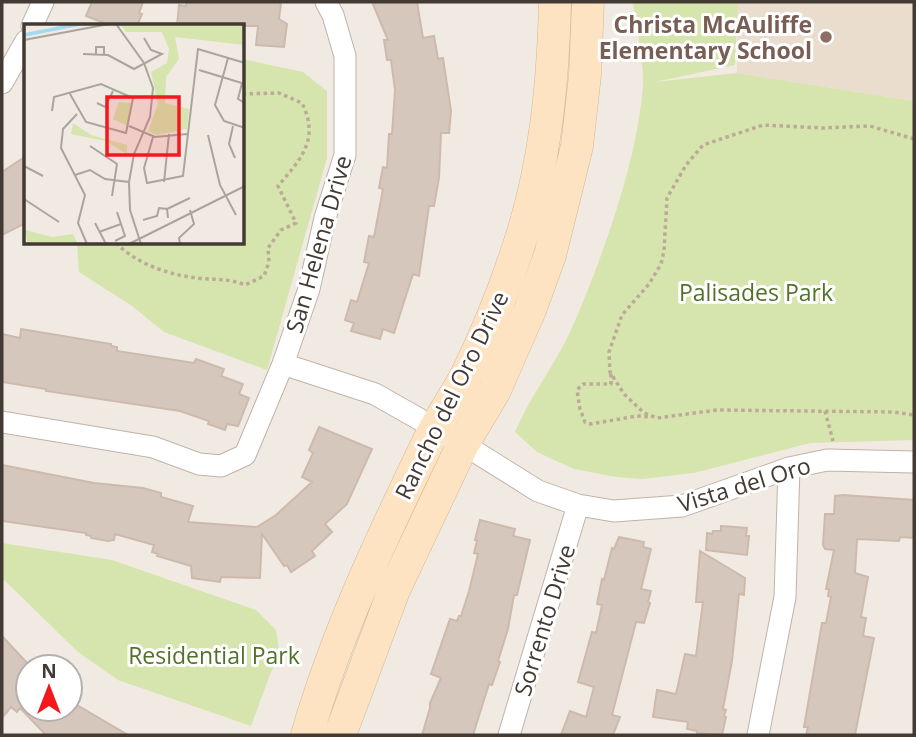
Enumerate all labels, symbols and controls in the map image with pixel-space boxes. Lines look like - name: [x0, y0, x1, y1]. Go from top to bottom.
- place label: Christa McAuliffe Elementary School: [599, 8, 812, 66]
- inset map: [24, 24, 245, 245]
- marker: Christa McAuliffe Elementary School: [818, 29, 834, 45]
- street label: San Helena Drive: [277, 152, 359, 336]
- park label: Palisades Park: [679, 276, 833, 308]
- street label: Rancho del Oro Drive: [387, 285, 515, 505]
- street label: Vista del Oro: [674, 449, 814, 519]
- street label: Sorrento Drive: [506, 540, 582, 700]
- park label: Residential Park: [128, 639, 300, 671]
- north arrow: [14, 653, 84, 723]
- text: N: [41, 658, 57, 684]

